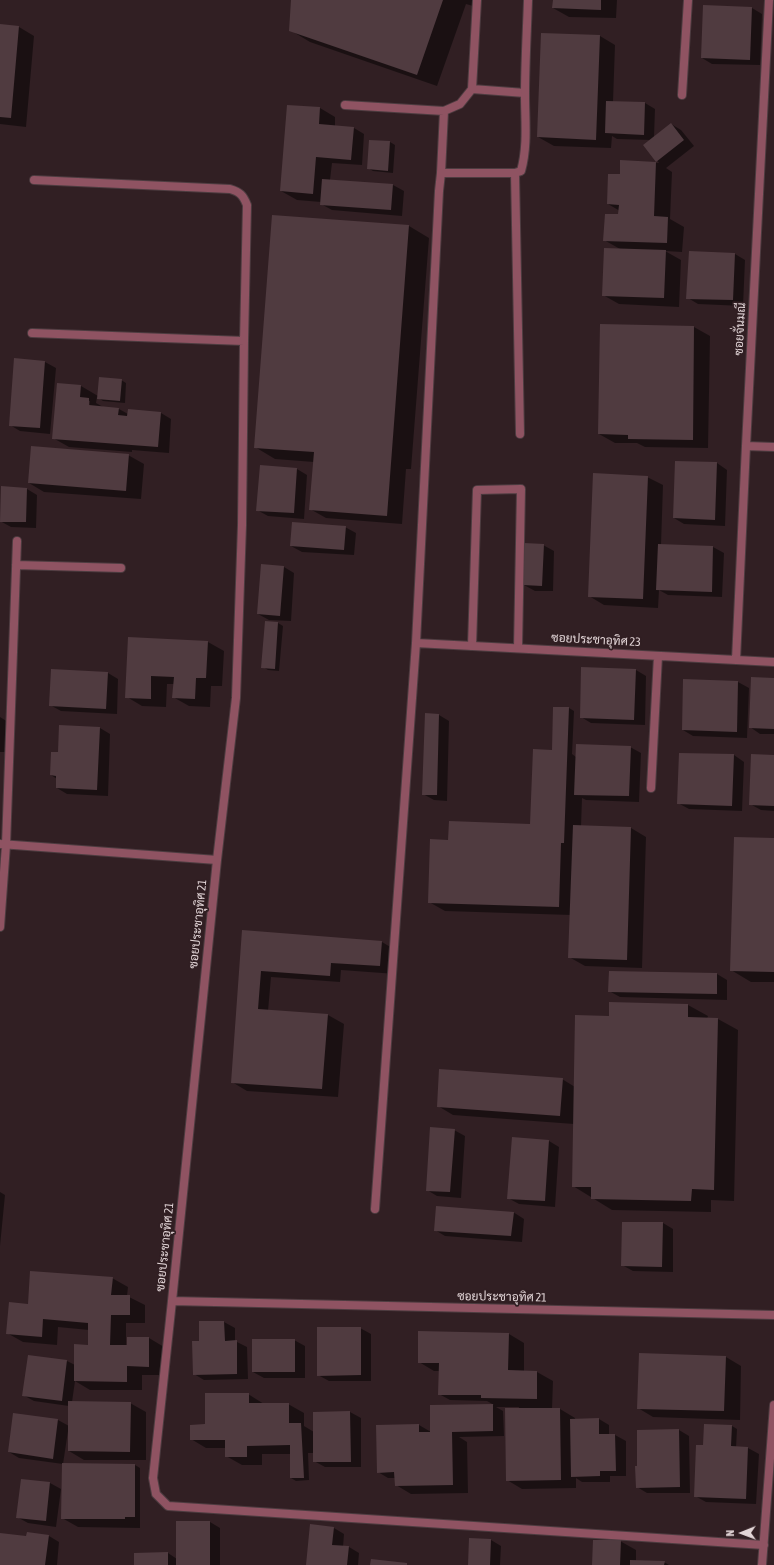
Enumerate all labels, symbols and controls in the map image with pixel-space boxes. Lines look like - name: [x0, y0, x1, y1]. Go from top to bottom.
- street label: ซอยจั่นมณี: [731, 302, 749, 356]
- street label: ซอยประชาอุทิศ 23: [551, 630, 641, 650]
- street label: ซอยประชาอุทิศ 21: [186, 879, 210, 969]
- street label: ซอยประชาอุทิศ 21: [153, 1202, 177, 1292]
- street label: ซอยประชาอุทิศ 21: [457, 1289, 547, 1305]
- north arrow: [722, 1513, 762, 1553]
- text: N: [724, 1530, 736, 1537]

